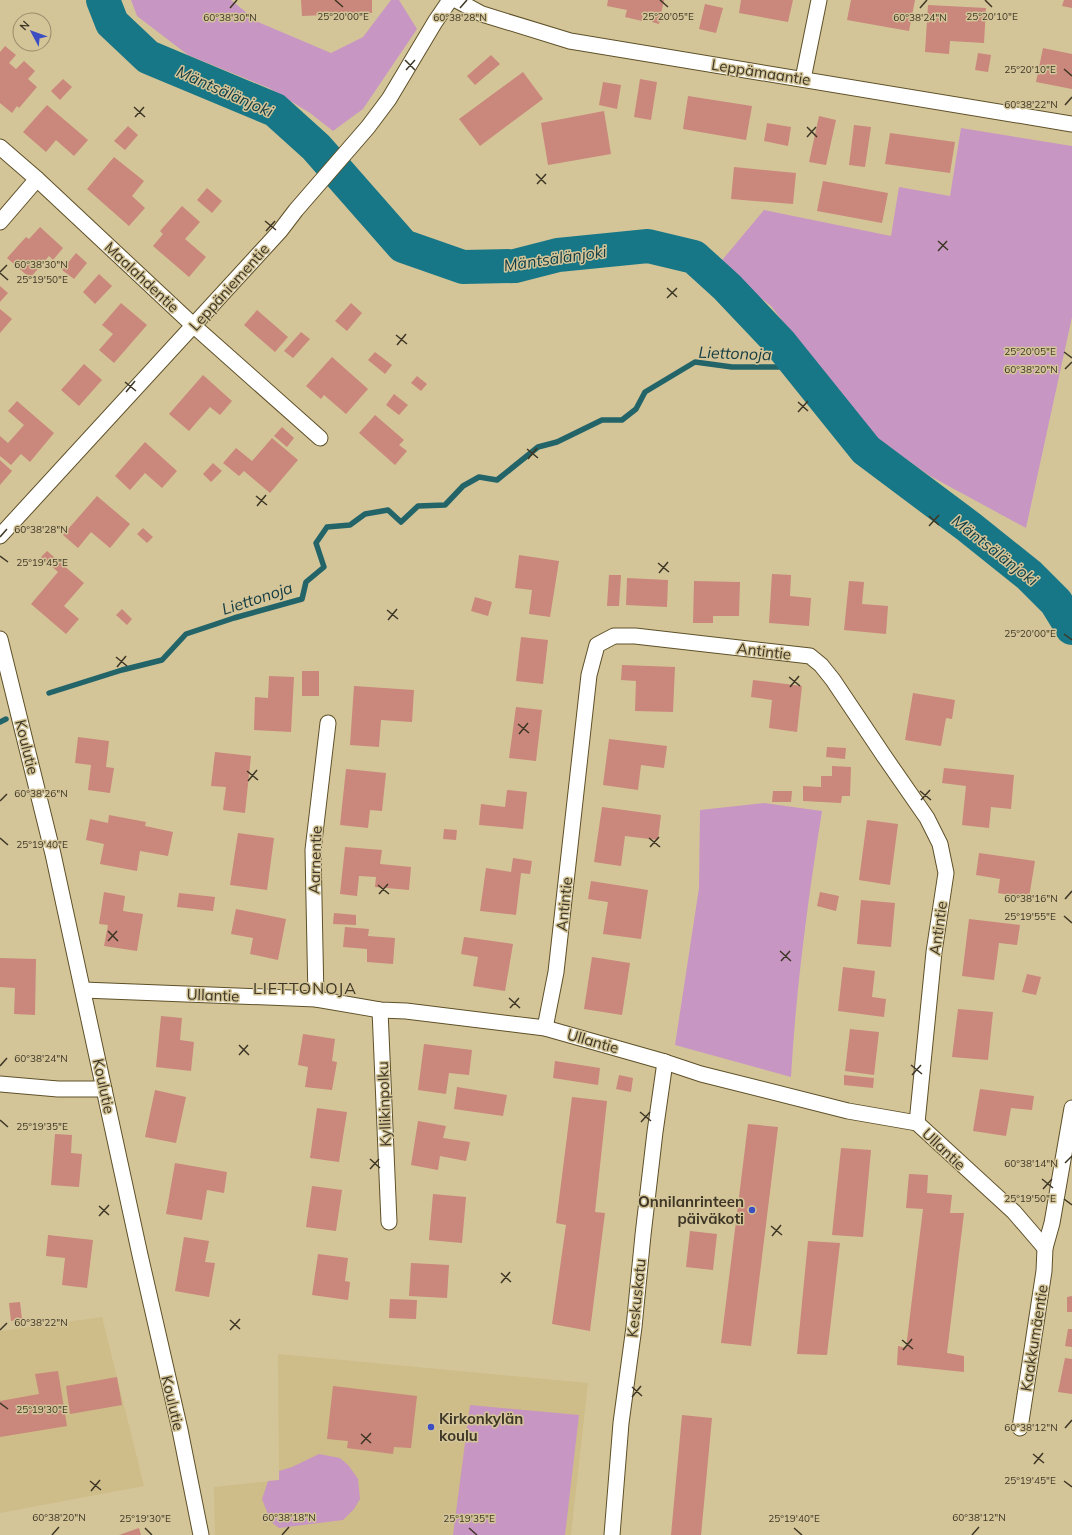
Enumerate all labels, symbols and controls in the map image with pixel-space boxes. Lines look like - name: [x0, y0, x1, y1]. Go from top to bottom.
- text: 25°20'00"E: [317, 10, 369, 23]
- text: 25°20'05"E: [642, 10, 694, 23]
- text: 25°20'10"E: [966, 10, 1018, 23]
- text: 60°38'30"N: [203, 11, 257, 24]
- text: 60°38'28"N: [433, 11, 487, 24]
- text: 60°38'24"N: [893, 11, 947, 24]
- north arrow: [12, 12, 52, 52]
- text: N: [16, 18, 32, 33]
- street label: Leppämaantie: [710, 55, 812, 89]
- water label: Mäntsälänjoki: [174, 61, 277, 121]
- text: 25°20'10"E: [1004, 63, 1056, 76]
- text: 60°38'22"N: [1004, 98, 1058, 111]
- street label: Maalahdentie: [101, 238, 183, 316]
- street label: Leppäniementie: [185, 239, 273, 335]
- water label: Mäntsälänjoki: [502, 241, 608, 275]
- text: 60°38'30"N: [14, 258, 68, 271]
- text: 25°19'50"E: [16, 273, 68, 286]
- water label: Liettonoja: [698, 342, 772, 364]
- text: 25°20'05"E: [1004, 345, 1056, 358]
- text: 60°38'20"N: [1004, 363, 1058, 376]
- water label: Mäntsälänjoki: [948, 510, 1042, 590]
- text: 60°38'28"N: [14, 523, 68, 536]
- text: 25°19'45"E: [16, 556, 68, 569]
- water label: Liettonoja: [219, 577, 295, 619]
- text: 25°20'00"E: [1004, 627, 1056, 640]
- street label: Antintie: [736, 638, 792, 664]
- street label: Koulutie: [11, 718, 43, 776]
- text: 60°38'26"N: [14, 787, 68, 800]
- street label: Aarnentie: [304, 826, 326, 894]
- text: 25°19'40"E: [16, 838, 68, 851]
- street label: Antintie: [552, 876, 576, 932]
- text: 60°38'16"N: [1004, 892, 1058, 905]
- street label: Antintie: [925, 900, 951, 956]
- text: 25°19'55"E: [1004, 910, 1056, 923]
- district label: LIETTONOJA: [253, 978, 357, 998]
- street label: Ullantie: [186, 985, 240, 1005]
- street label: Ullantie: [565, 1025, 621, 1057]
- text: 60°38'24"N: [14, 1052, 68, 1065]
- street label: Koulutie: [89, 1057, 119, 1115]
- street label: Kyllikinpolku: [373, 1061, 395, 1147]
- text: 25°19'35"E: [16, 1120, 68, 1133]
- street label: Ullantie: [918, 1124, 970, 1174]
- text: 60°38'14"N: [1004, 1157, 1058, 1170]
- place label: Onnilanrinteen päiväkoti: [638, 1192, 744, 1228]
- text: 25°19'50"E: [1004, 1192, 1056, 1205]
- marker: Onnilanrinteen päiväkoti: [747, 1205, 757, 1215]
- street label: Keskuskatu: [622, 1258, 650, 1338]
- street label: Kaakkumäentie: [1016, 1283, 1052, 1393]
- text: 60°38'22"N: [14, 1316, 68, 1329]
- street label: Koulutie: [157, 1374, 189, 1432]
- text: 25°19'30"E: [16, 1403, 68, 1416]
- place label: Kirkonkylän koulu: [439, 1409, 523, 1445]
- text: 60°38'12"N: [1004, 1421, 1058, 1434]
- marker: Kirkonkylän koulu: [426, 1422, 436, 1432]
- text: 25°19'45"E: [1004, 1474, 1056, 1487]
- text: 60°38'20"N: [32, 1511, 86, 1524]
- text: 60°38'18"N: [262, 1511, 316, 1524]
- text: 60°38'12"N: [952, 1511, 1006, 1524]
- text: 25°19'30"E: [119, 1512, 171, 1525]
- text: 25°19'35"E: [443, 1512, 495, 1525]
- text: 25°19'40"E: [768, 1512, 820, 1525]

